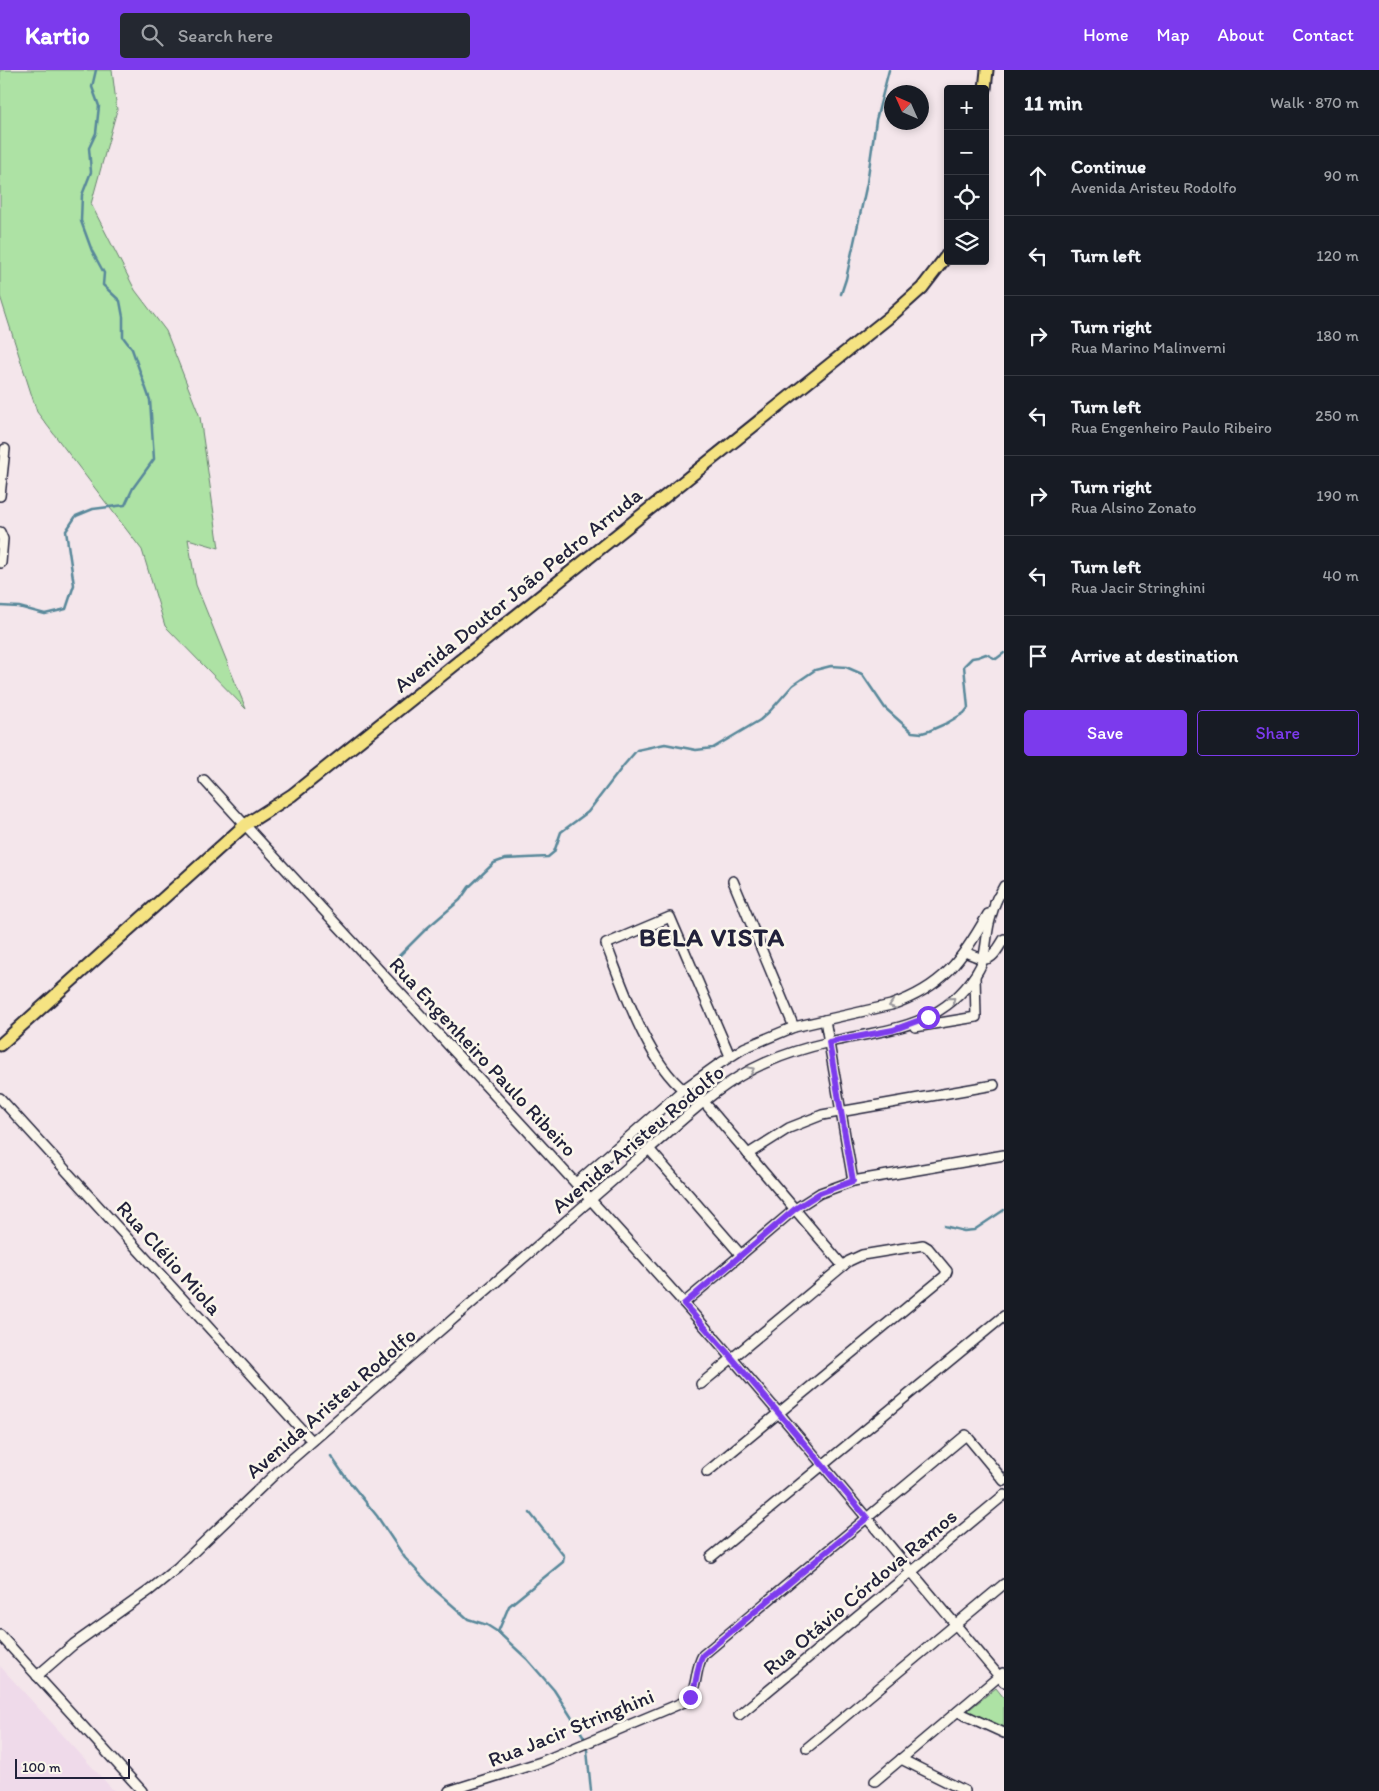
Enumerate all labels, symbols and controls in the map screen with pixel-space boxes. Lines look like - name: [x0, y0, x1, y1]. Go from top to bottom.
- search box: [120, 13, 470, 58]
- text: Kartio: [25, 21, 90, 50]
- icon: search: [138, 21, 166, 49]
- text: Search here: [178, 24, 273, 47]
- text: Home: [1083, 24, 1129, 46]
- text: Map: [1157, 24, 1190, 46]
- text: About: [1218, 24, 1264, 46]
- text: Contact: [1292, 24, 1354, 46]
- north arrow: [884, 85, 929, 130]
- map controls: [944, 85, 989, 265]
- button: +: [944, 85, 989, 130]
- text: 11 min: [1024, 90, 1082, 115]
- text: Walk · 870 m: [1270, 93, 1359, 112]
- button: −: [944, 130, 989, 175]
- text: Continue: [1071, 155, 1146, 178]
- icon: ahead: [1024, 162, 1052, 190]
- text: 90 m: [1324, 166, 1359, 185]
- button: locate: [944, 175, 989, 220]
- text: Avenida Aristeu Rodolfo: [1071, 178, 1237, 197]
- button: layers: [944, 220, 989, 265]
- icon: left: [1024, 242, 1052, 270]
- text: Turn left: [1071, 244, 1141, 267]
- text: 120 m: [1316, 246, 1359, 265]
- text: Turn right: [1071, 315, 1152, 338]
- icon: right: [1024, 322, 1052, 350]
- text: 180 m: [1316, 326, 1359, 345]
- text: Rua Marino Malinverni: [1071, 338, 1226, 357]
- text: Turn left: [1071, 395, 1141, 418]
- icon: left: [1024, 402, 1052, 430]
- text: 250 m: [1315, 406, 1359, 425]
- text: Rua Engenheiro Paulo Ribeiro: [1071, 418, 1272, 437]
- text: Turn right: [1071, 475, 1152, 498]
- street label: Avenida Doutor João Pedro Arruda: [389, 482, 647, 697]
- icon: right: [1024, 482, 1052, 510]
- text: 190 m: [1316, 486, 1359, 505]
- text: Rua Alsino Zonato: [1071, 498, 1197, 517]
- text: Turn left: [1071, 555, 1141, 578]
- icon: left: [1024, 562, 1052, 590]
- text: 40 m: [1322, 566, 1359, 585]
- text: Rua Jacir Stringhini: [1071, 578, 1205, 597]
- icon: arrive: [1024, 642, 1052, 670]
- text: Arrive at destination: [1071, 644, 1238, 667]
- button: Save: [1024, 710, 1187, 756]
- button: Share: [1197, 710, 1359, 756]
- district label: BELA VISTA: [639, 921, 785, 953]
- street label: Rua Engenheiro Paulo Ribeiro: [384, 952, 582, 1162]
- one-way arrow: [946, 997, 955, 1006]
- one-way arrow: [889, 999, 897, 1009]
- route start: [917, 1006, 940, 1029]
- street label: Avenida Aristeu Rodolfo: [546, 1059, 729, 1218]
- one-way arrow: [746, 1066, 755, 1076]
- street label: Rua Clélio Miola: [112, 1195, 227, 1320]
- street label: Avenida Aristeu Rodolfo: [240, 1322, 421, 1483]
- street label: Rua Otávio Córdova Ramos: [758, 1503, 962, 1680]
- street label: Rua Jacir Stringhini: [484, 1683, 657, 1772]
- route end: [679, 1686, 702, 1709]
- scale bar: [15, 1756, 130, 1779]
- text: 100 m: [22, 1759, 61, 1776]

